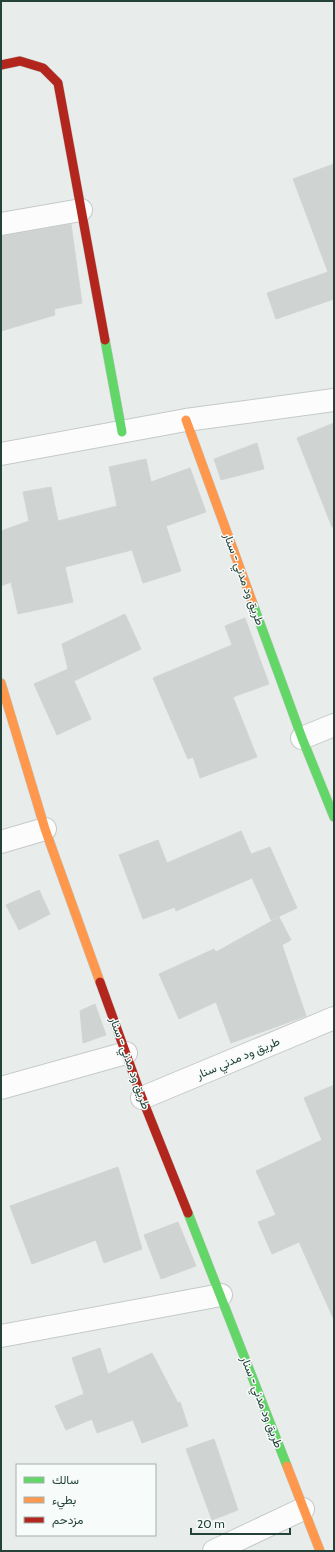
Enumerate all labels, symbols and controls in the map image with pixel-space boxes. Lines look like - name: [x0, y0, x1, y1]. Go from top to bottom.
- street label: طريق ود مدني - سنار: [218, 530, 268, 628]
- street label: طريق ود مدني - سنار: [104, 1014, 154, 1112]
- street label: طريق ود مدني سنار: [193, 1033, 283, 1085]
- street label: طريق ود مدني - سنار: [235, 1353, 287, 1451]
- legend: [16, 1464, 156, 1536]
- text: سالك: [52, 1472, 79, 1487]
- text: بطيء: [52, 1492, 76, 1510]
- scale bar: [191, 1510, 290, 1536]
- text: مزدحم: [52, 1512, 83, 1528]
- text: 20 m: [197, 1516, 225, 1531]

